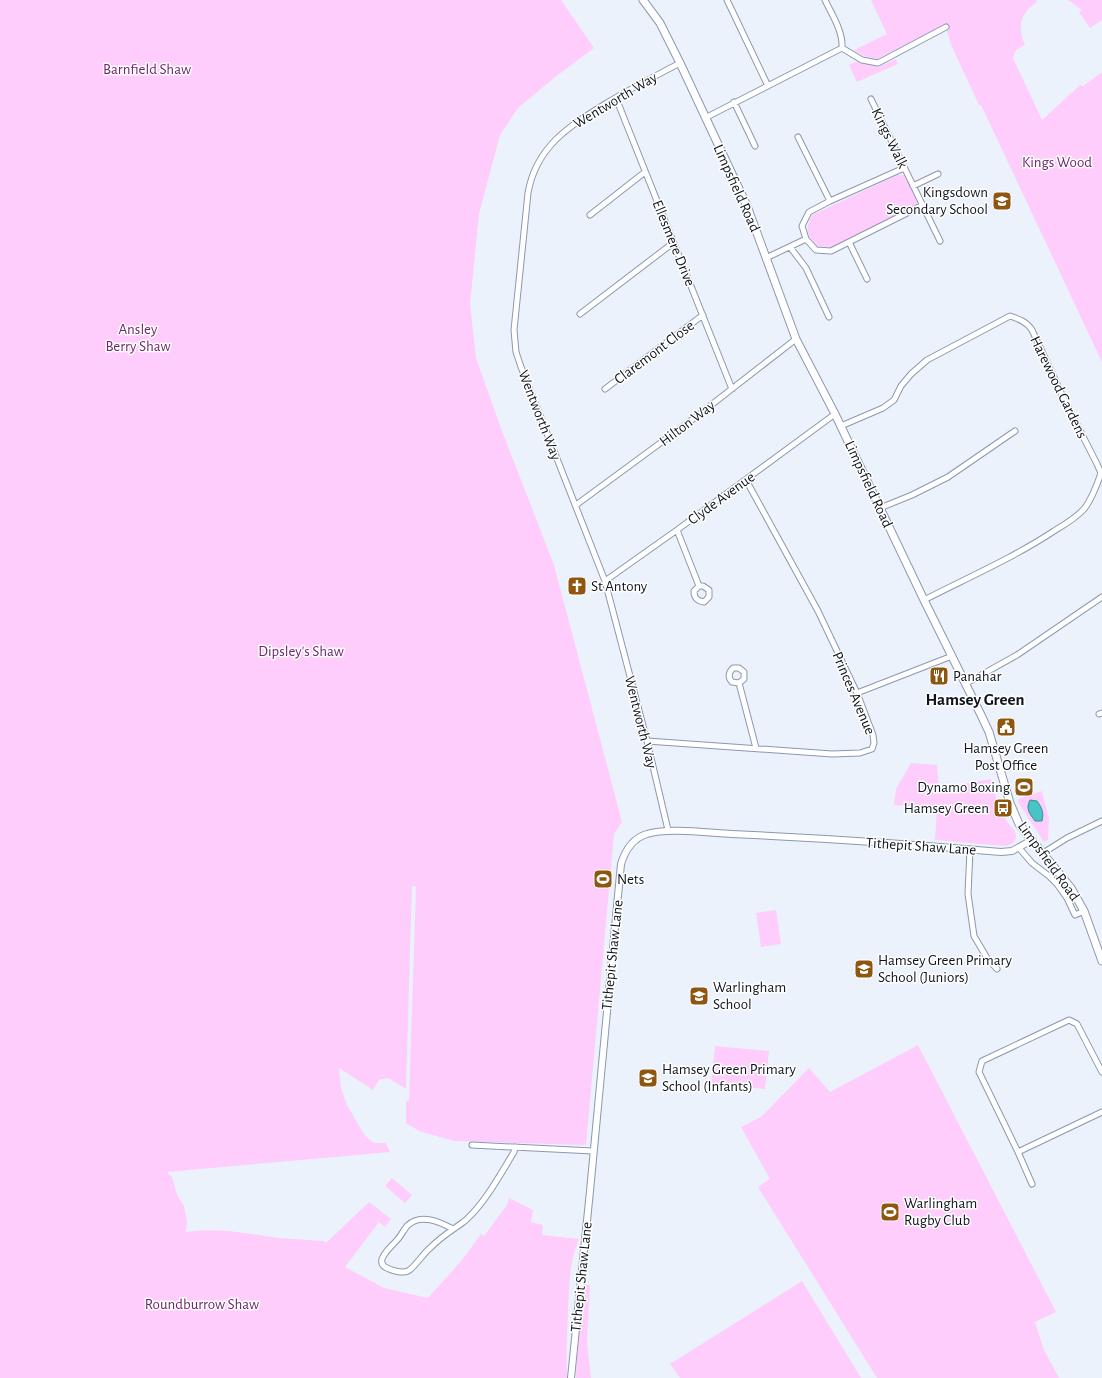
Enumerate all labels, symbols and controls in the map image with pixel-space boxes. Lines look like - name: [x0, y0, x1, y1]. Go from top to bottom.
- park label: Barnfield Shaw: [103, 62, 191, 77]
- street label: Wentworth Way: [571, 69, 660, 131]
- street label: Kings Walk: [869, 106, 911, 171]
- street label: Limpsfield Road: [711, 142, 763, 234]
- park label: Kings Wood: [1022, 155, 1092, 170]
- place label: Kingsdown Secondary School: [886, 185, 988, 217]
- school or university icon: Kingsdown Secondary School: [991, 190, 1013, 212]
- street label: Ellesmere Drive: [649, 198, 698, 288]
- street label: Claremont Close: [612, 318, 697, 387]
- park label: Ansley Berry Shaw: [105, 322, 171, 354]
- street label: Harewood Gardens: [1027, 334, 1090, 441]
- street label: Wentworth Way: [516, 368, 564, 463]
- street label: Hilton Way: [657, 397, 718, 449]
- street label: Limpsfield Road: [842, 438, 895, 530]
- street label: Clyde Avenue: [685, 469, 758, 528]
- church icon: St Antony: [566, 575, 588, 597]
- place label: St Antony: [591, 579, 648, 594]
- park label: Dipsley's Shaw: [258, 644, 344, 659]
- street label: Princes Avenue: [829, 650, 878, 737]
- restaurant icon: Panahar: [928, 665, 950, 687]
- place label: Panahar: [953, 669, 1001, 684]
- street label: Wentworth Way: [622, 674, 659, 771]
- district label: Hamsey Green: [926, 691, 1024, 709]
- public building icon: Hamsey Green Post Office: [995, 716, 1017, 738]
- place label: Hamsey Green Post Office: [963, 741, 1049, 773]
- sports icon: Dynamo Boxing: [1013, 776, 1035, 798]
- place label: Dynamo Boxing: [917, 780, 1011, 795]
- bus stop icon: Hamsey Green: [992, 797, 1014, 819]
- place label: Hamsey Green: [904, 801, 989, 816]
- street label: Limpsfield Road: [1015, 819, 1082, 904]
- street label: Tithepit Shaw Lane: [865, 835, 977, 858]
- sports icon: Nets: [592, 868, 614, 890]
- place label: Nets: [617, 872, 644, 887]
- street label: Tithepit Shaw Lane: [599, 899, 626, 1011]
- place label: Hamsey Green Primary School (Juniors): [878, 953, 1013, 985]
- school or university icon: Hamsey Green Primary School (Juniors): [853, 958, 875, 980]
- place label: Warlingham School: [713, 980, 786, 1012]
- school or university icon: Warlingham School: [688, 985, 710, 1007]
- place label: Hamsey Green Primary School (Infants): [662, 1062, 797, 1094]
- school or university icon: Hamsey Green Primary School (Infants): [637, 1067, 659, 1089]
- place label: Warlingham Rugby Club: [904, 1196, 977, 1228]
- sports icon: Warlingham Rugby Club: [879, 1201, 901, 1223]
- street label: Tithepit Shaw Lane: [568, 1221, 595, 1333]
- park label: Roundburrow Shaw: [145, 1297, 259, 1312]

